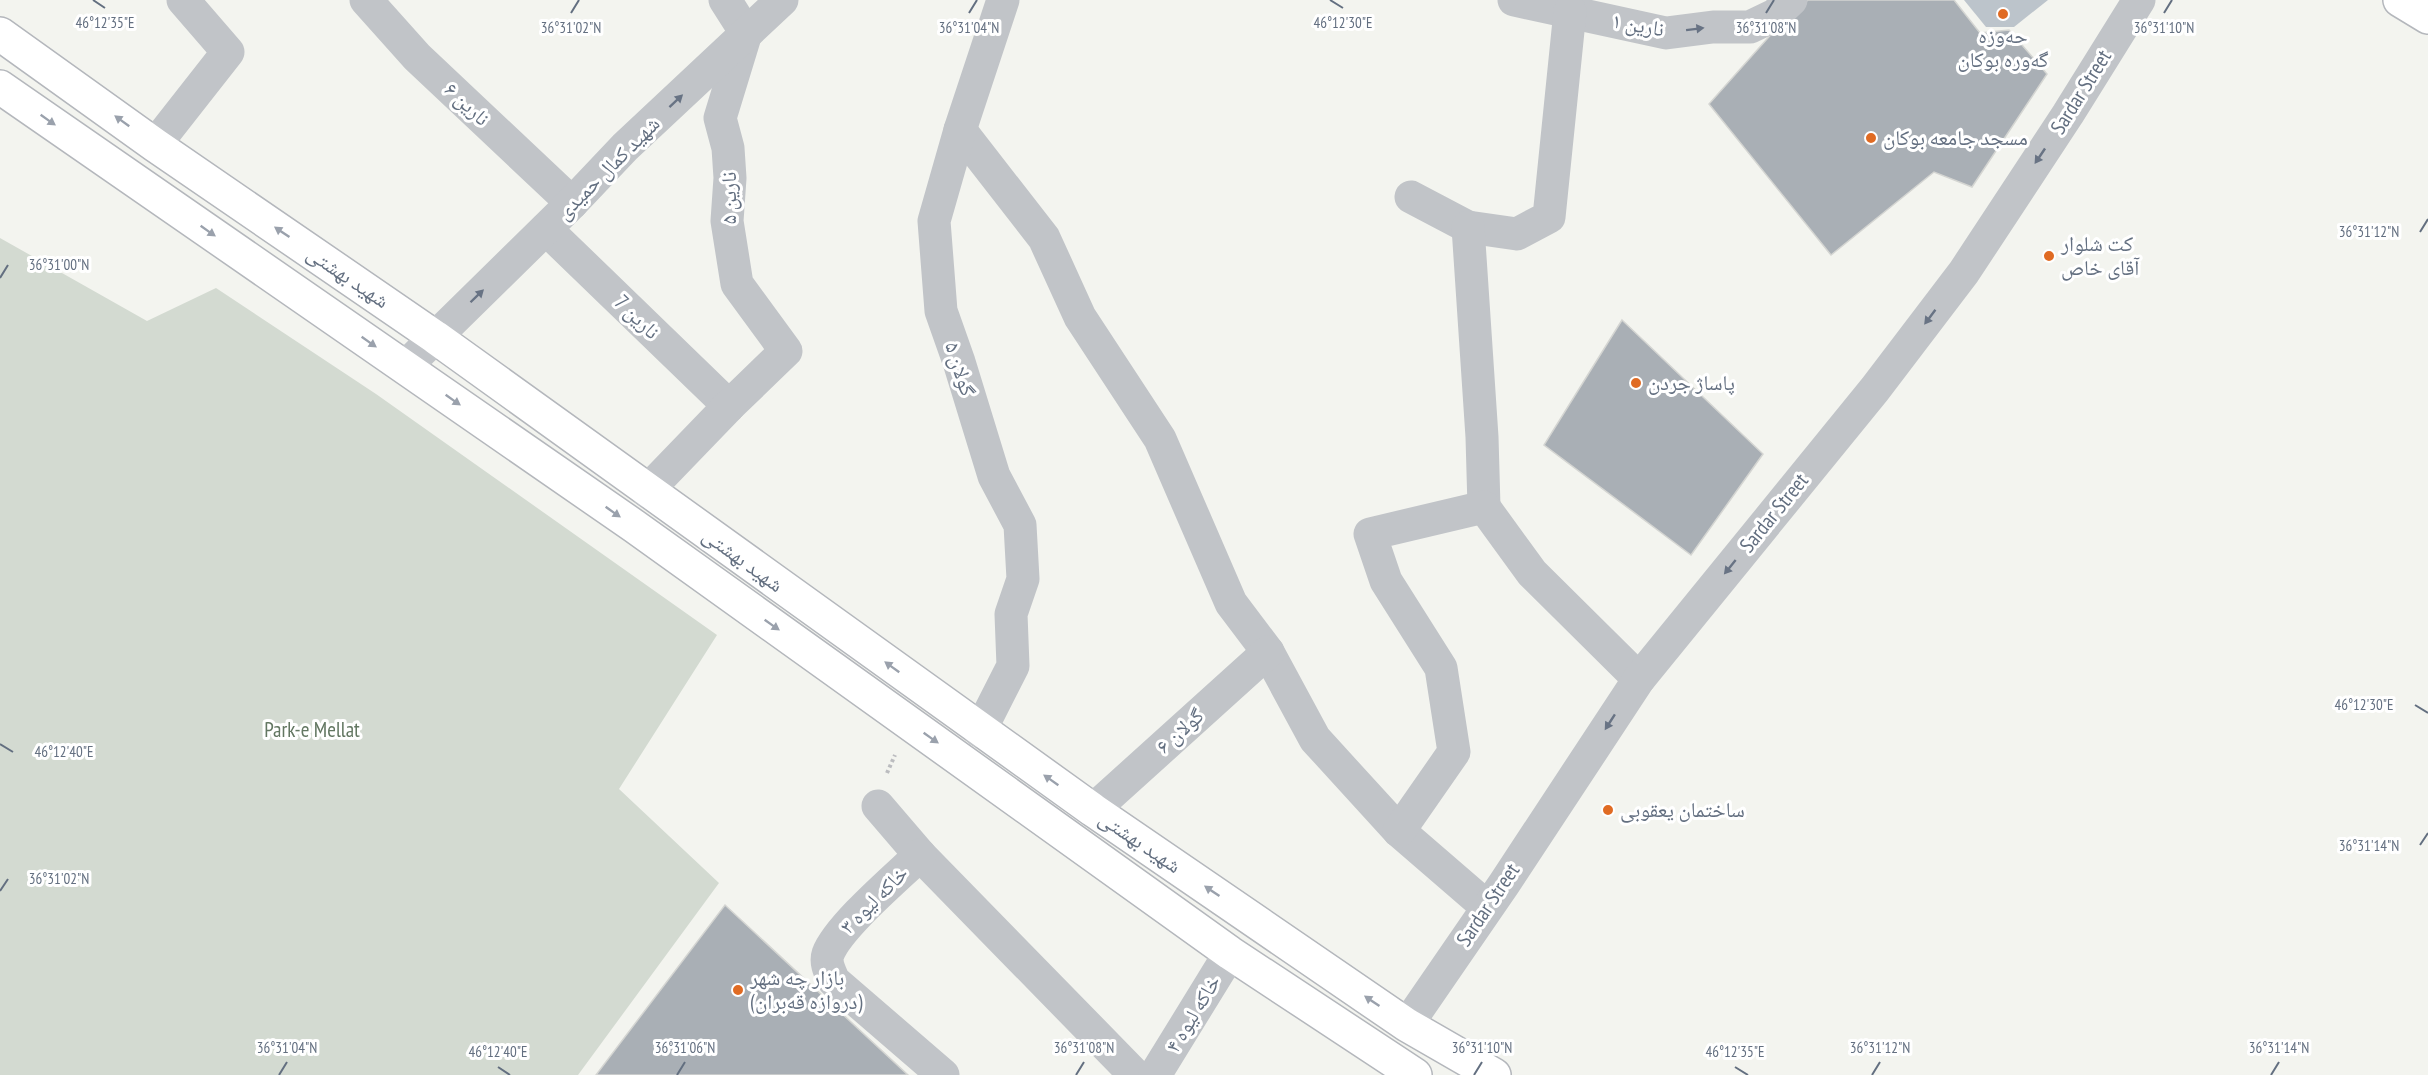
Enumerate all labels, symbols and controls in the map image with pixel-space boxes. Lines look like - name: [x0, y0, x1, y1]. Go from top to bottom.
- street label: نارین ۱: [1610, 7, 1666, 42]
- marker: حه‌وزه گه‌وره بوکان: [1996, 7, 2010, 21]
- text: 46°12'35"E: [75, 13, 135, 32]
- text: 46°12'30"E: [1313, 13, 1373, 32]
- text: 36°31'02"N: [541, 18, 601, 37]
- text: 36°31'04"N: [939, 18, 999, 37]
- text: 36°31'08"N: [1736, 18, 1796, 37]
- text: 36°31'10"N: [2134, 18, 2194, 37]
- place label: حه‌وزه گه‌وره بوکان: [1957, 22, 2049, 73]
- one-way arrow: [1685, 24, 1704, 34]
- street label: Sardar Street: [2044, 44, 2117, 139]
- street label: نارین ۶: [439, 76, 496, 131]
- one-way arrow: [668, 95, 683, 108]
- street label: شهید کمال حمیدی: [550, 110, 665, 225]
- one-way arrow: [40, 114, 56, 125]
- one-way arrow: [115, 115, 131, 127]
- place label: مسجد جامعه بوکان: [1883, 124, 2028, 151]
- marker: مسجد جامعه بوکان: [1864, 131, 1878, 145]
- one-way arrow: [2035, 148, 2046, 164]
- street label: نارین ۵: [715, 172, 742, 224]
- text: 36°31'12"N: [2339, 222, 2399, 241]
- one-way arrow: [200, 225, 216, 237]
- one-way arrow: [275, 226, 291, 238]
- place label: کت شلوار آقای خاص: [2060, 230, 2140, 281]
- street label: شهید بهشتی: [302, 239, 395, 314]
- marker: کت شلوار آقای خاص: [2042, 249, 2056, 263]
- text: 36°31'00"N: [29, 255, 89, 274]
- one-way arrow: [469, 289, 484, 303]
- street label: نارین 7: [609, 289, 666, 345]
- one-way arrow: [1924, 308, 1936, 324]
- one-way arrow: [360, 336, 376, 348]
- street label: گولان ۵: [939, 338, 982, 400]
- place label: پاساژ جردن: [1648, 369, 1735, 396]
- marker: پاساژ جردن: [1629, 376, 1643, 390]
- one-way arrow: [444, 394, 460, 406]
- street label: Sardar Street: [1733, 467, 1814, 558]
- one-way arrow: [605, 506, 621, 517]
- street label: شهید بهشتی: [698, 521, 789, 598]
- one-way arrow: [1724, 560, 1736, 575]
- one-way arrow: [764, 618, 779, 630]
- one-way arrow: [885, 662, 900, 674]
- text: 46°12'30"E: [2334, 695, 2394, 714]
- street label: گولان ۶: [1150, 702, 1210, 759]
- one-way arrow: [1605, 713, 1616, 730]
- park label: Park-e Mellat: [264, 716, 360, 743]
- one-way arrow: [922, 732, 938, 744]
- text: 46°12'40"E: [34, 742, 94, 761]
- one-way arrow: [1043, 775, 1059, 786]
- place label: ساختمان یعقوبی: [1620, 796, 1745, 823]
- marker: ساختمان یعقوبی: [1601, 803, 1615, 817]
- street label: شهید بهشتی: [1094, 804, 1187, 879]
- text: 36°31'14"N: [2339, 836, 2399, 855]
- street label: Sardar Street: [1450, 858, 1525, 951]
- street label: خاکه لیوه ۳: [834, 860, 913, 939]
- text: 36°31'02"N: [29, 869, 89, 888]
- one-way arrow: [1204, 885, 1220, 897]
- place label: بازار چه شهر (دروازه قه‌بران): [749, 964, 863, 1015]
- street label: خاکه لیوه ۴: [1159, 970, 1226, 1057]
- marker: بازار چه شهر (دروازه قه‌بران): [731, 983, 745, 997]
- one-way arrow: [1365, 995, 1381, 1007]
- text: 36°31'04"N: [257, 1038, 317, 1057]
- text: 36°31'06"N: [655, 1038, 715, 1057]
- text: 36°31'08"N: [1054, 1038, 1114, 1057]
- text: 36°31'10"N: [1452, 1038, 1512, 1057]
- text: 36°31'12"N: [1850, 1038, 1910, 1057]
- text: 36°31'14"N: [2249, 1038, 2309, 1057]
- text: 46°12'40"E: [468, 1042, 528, 1061]
- text: 46°12'35"E: [1705, 1042, 1765, 1061]

